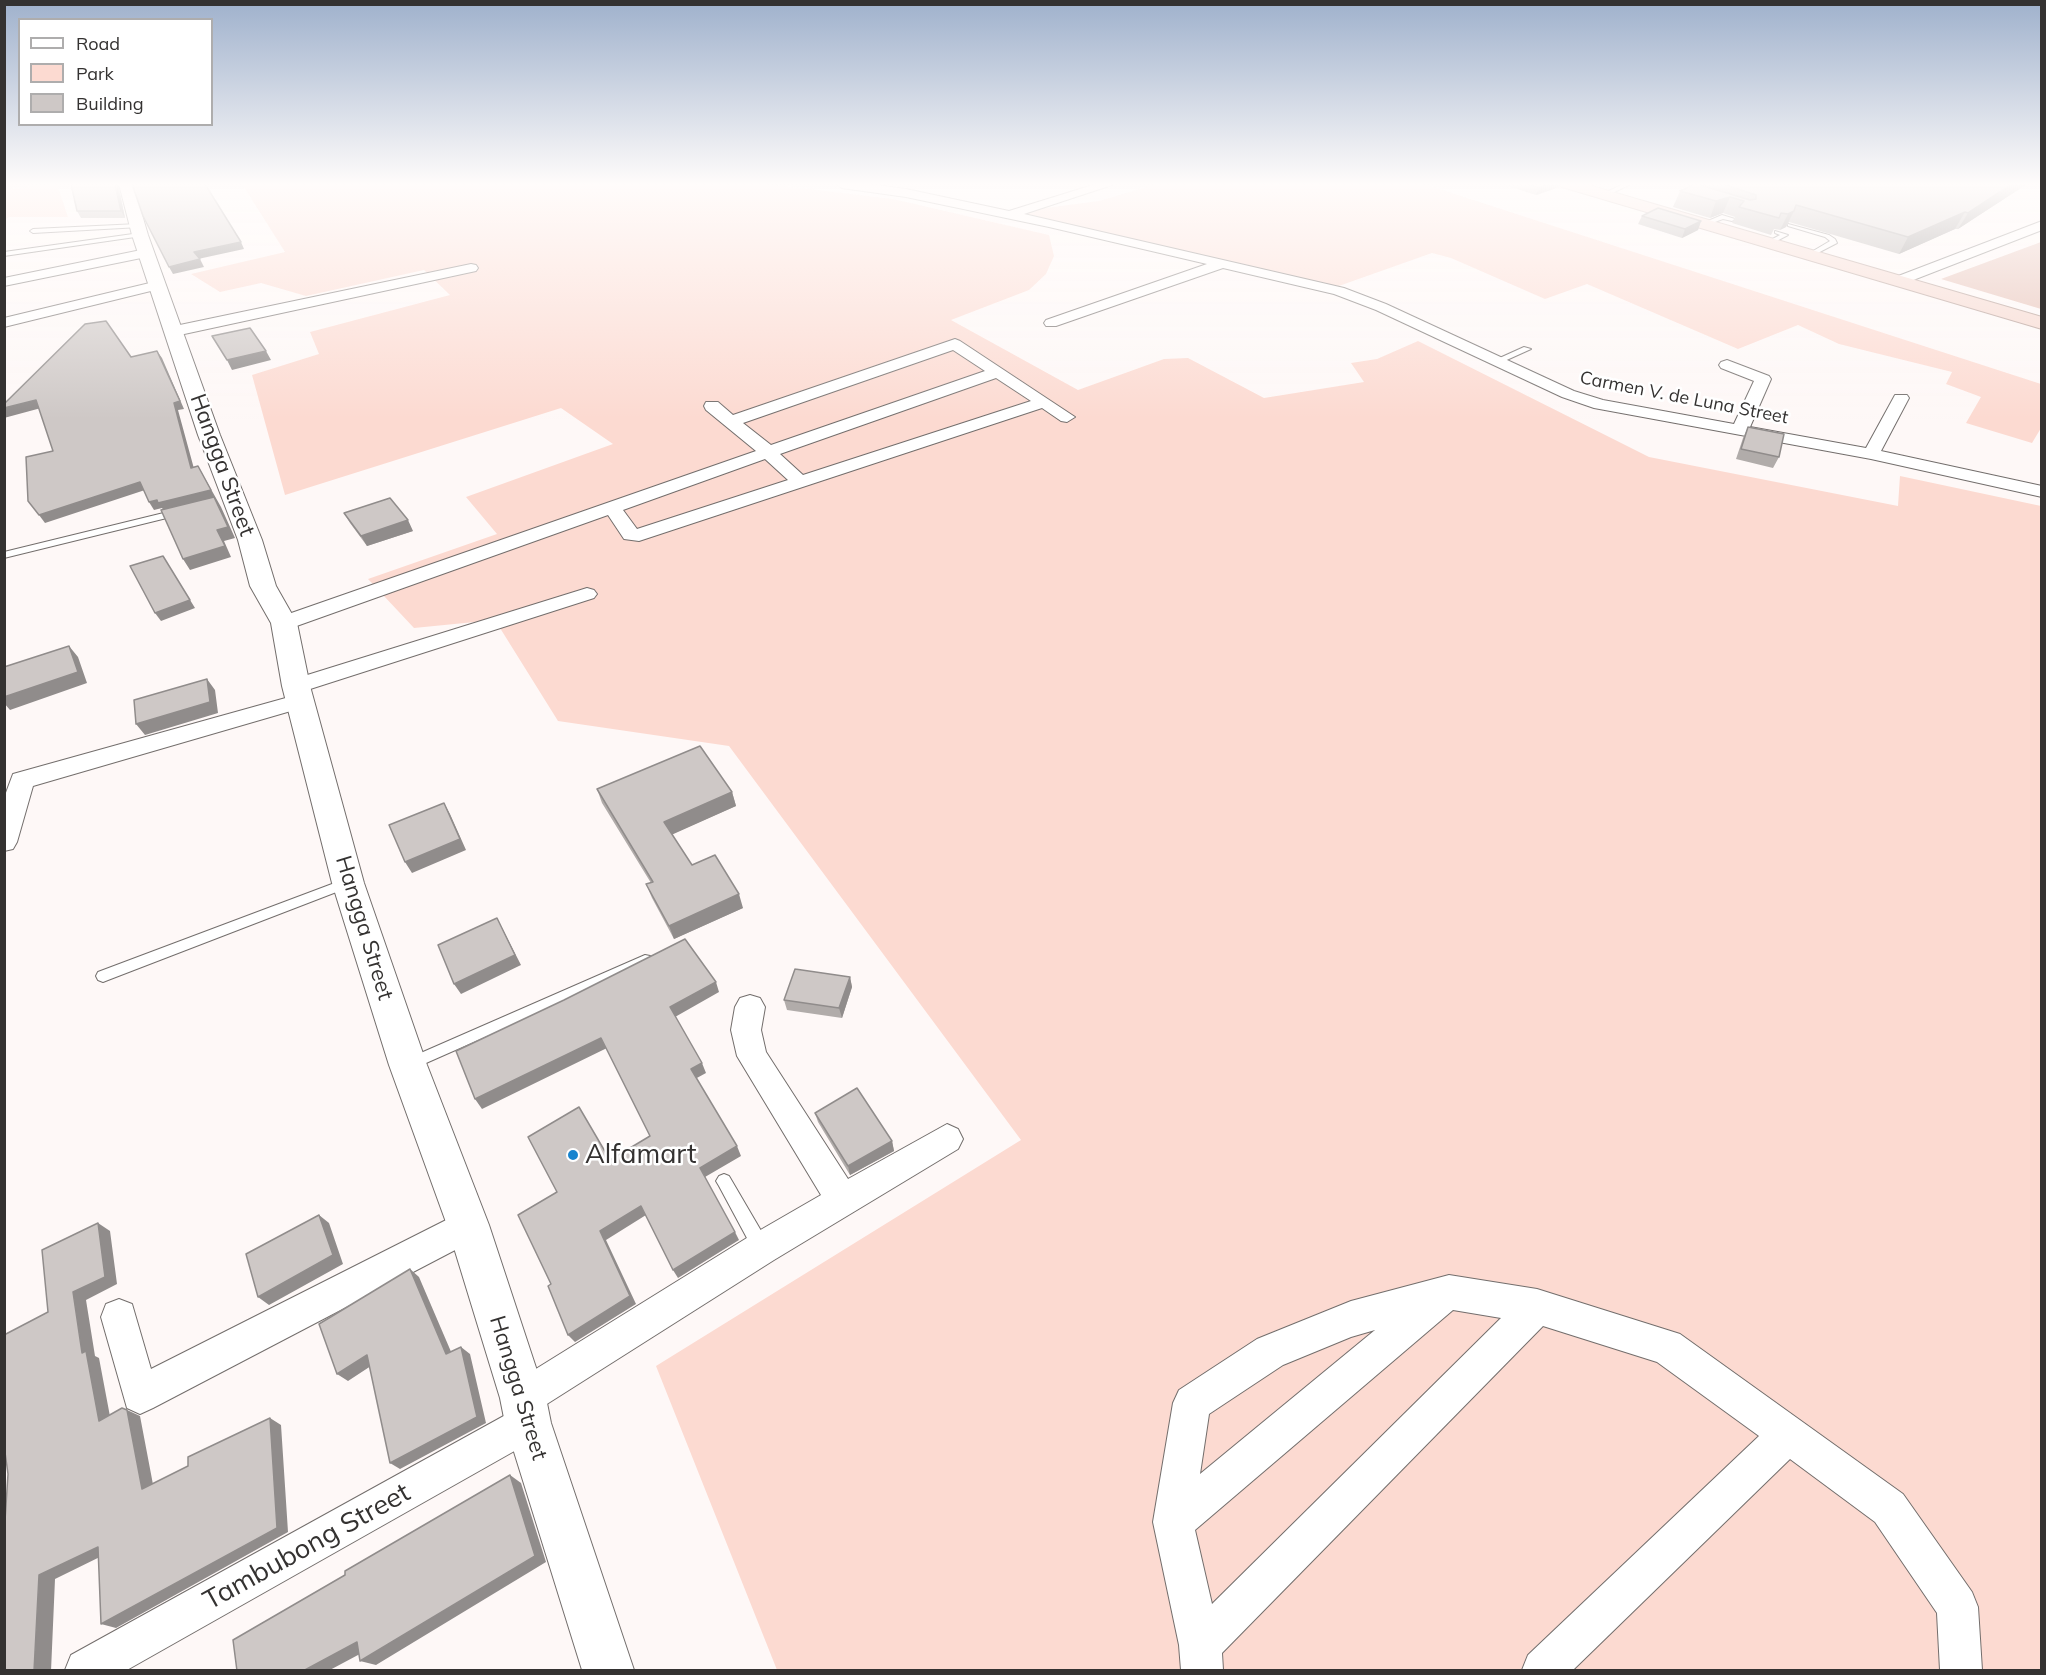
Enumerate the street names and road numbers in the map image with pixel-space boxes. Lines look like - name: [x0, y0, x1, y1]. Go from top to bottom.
- street label: Carmen V. de Luna Street: [1578, 367, 1790, 429]
- street label: Hangga Street: [184, 390, 260, 540]
- street label: Hangga Street: [330, 853, 398, 1003]
- street label: Hangga Street: [484, 1313, 552, 1463]
- street label: Tambubong Street: [198, 1477, 416, 1617]

